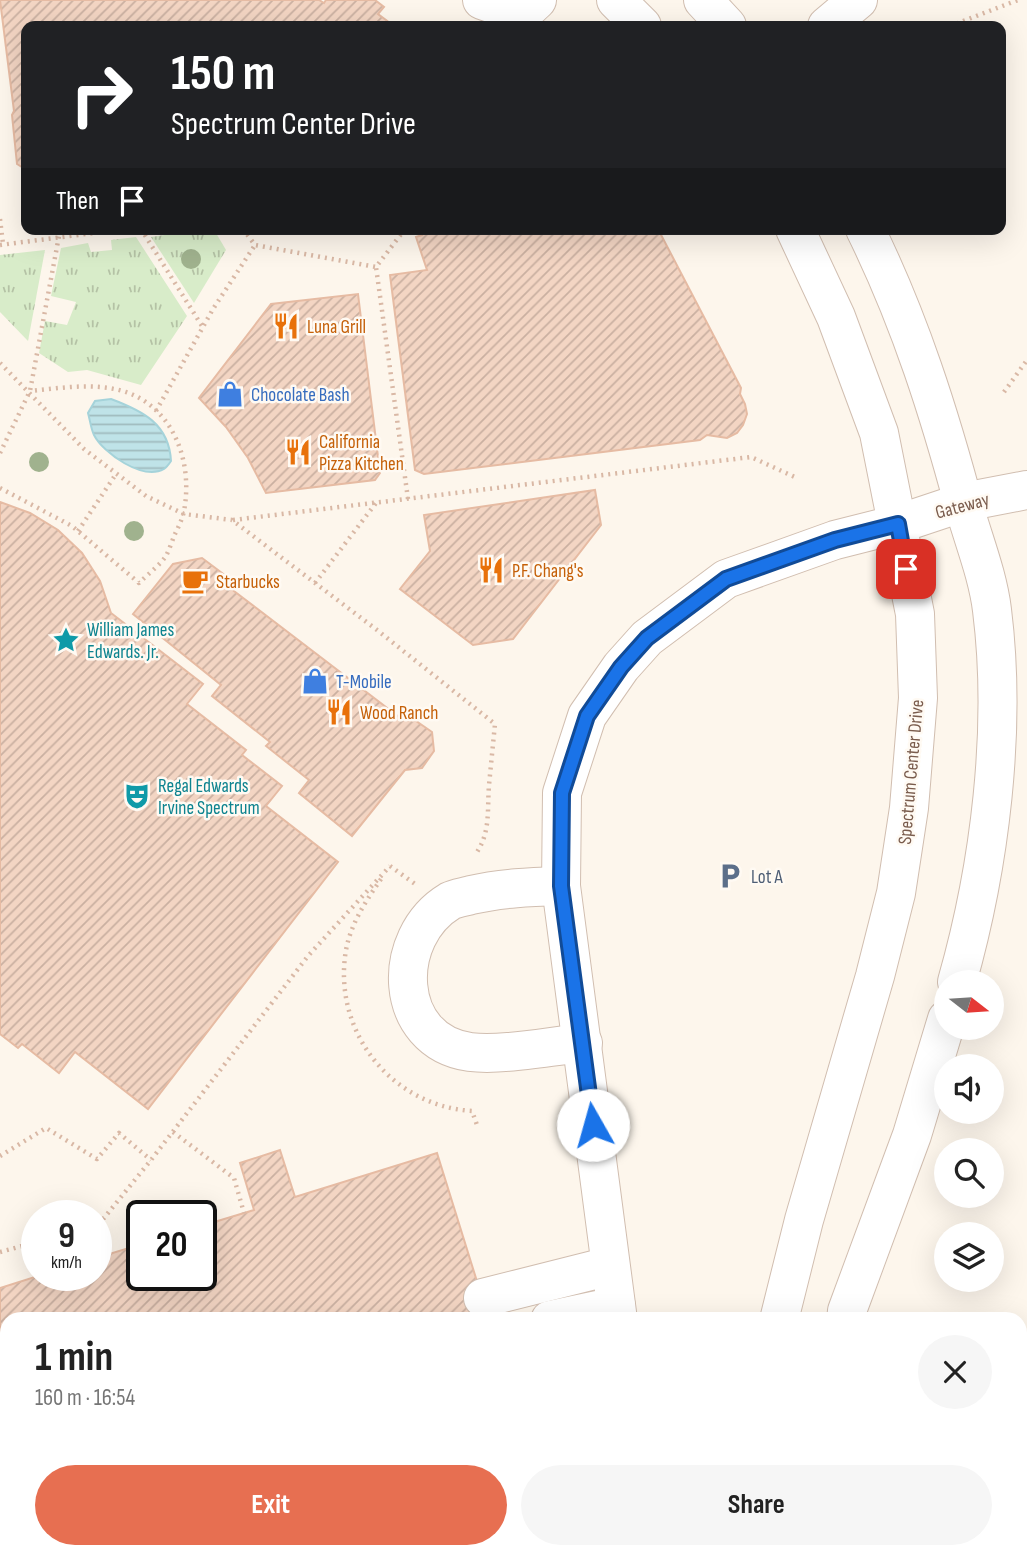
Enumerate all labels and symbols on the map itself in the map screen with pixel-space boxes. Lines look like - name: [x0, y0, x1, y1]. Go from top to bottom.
- restaurant icon: Luna Grill: [271, 311, 301, 341]
- place label: Luna Grill: [307, 316, 366, 339]
- shop icon: Chocolate Bash: [215, 379, 245, 409]
- place label: Chocolate Bash: [251, 384, 350, 407]
- place label: California Pizza Kitchen: [319, 431, 404, 476]
- restaurant icon: California Pizza Kitchen: [283, 437, 313, 467]
- street label: Gateway: [933, 488, 992, 525]
- pin: [876, 539, 936, 599]
- restaurant icon: P.F. Chang's: [476, 555, 506, 585]
- place label: P.F. Chang's: [512, 560, 584, 583]
- cafe icon: Starbucks: [180, 566, 210, 596]
- place label: Starbucks: [216, 571, 280, 594]
- place label: William James Edwards. Jr.: [87, 619, 174, 664]
- place icon: William James Edwards. Jr.: [51, 625, 81, 655]
- shop icon: T-Mobile: [300, 666, 330, 696]
- place label: T-Mobile: [336, 671, 392, 694]
- restaurant icon: Wood Ranch: [324, 697, 354, 727]
- street label: Spectrum Center Drive: [894, 699, 929, 846]
- place label: Wood Ranch: [360, 702, 438, 725]
- place label: Regal Edwards Irvine Spectrum: [158, 775, 260, 820]
- theatre icon: Regal Edwards Irvine Spectrum: [122, 781, 152, 811]
- parking icon: Lot A: [715, 861, 745, 891]
- place label: Lot A: [751, 866, 784, 889]
- north arrow: [934, 970, 1004, 1040]
- position arrow: [556, 1088, 630, 1162]
- speed limit sign: 20: [126, 1200, 217, 1291]

